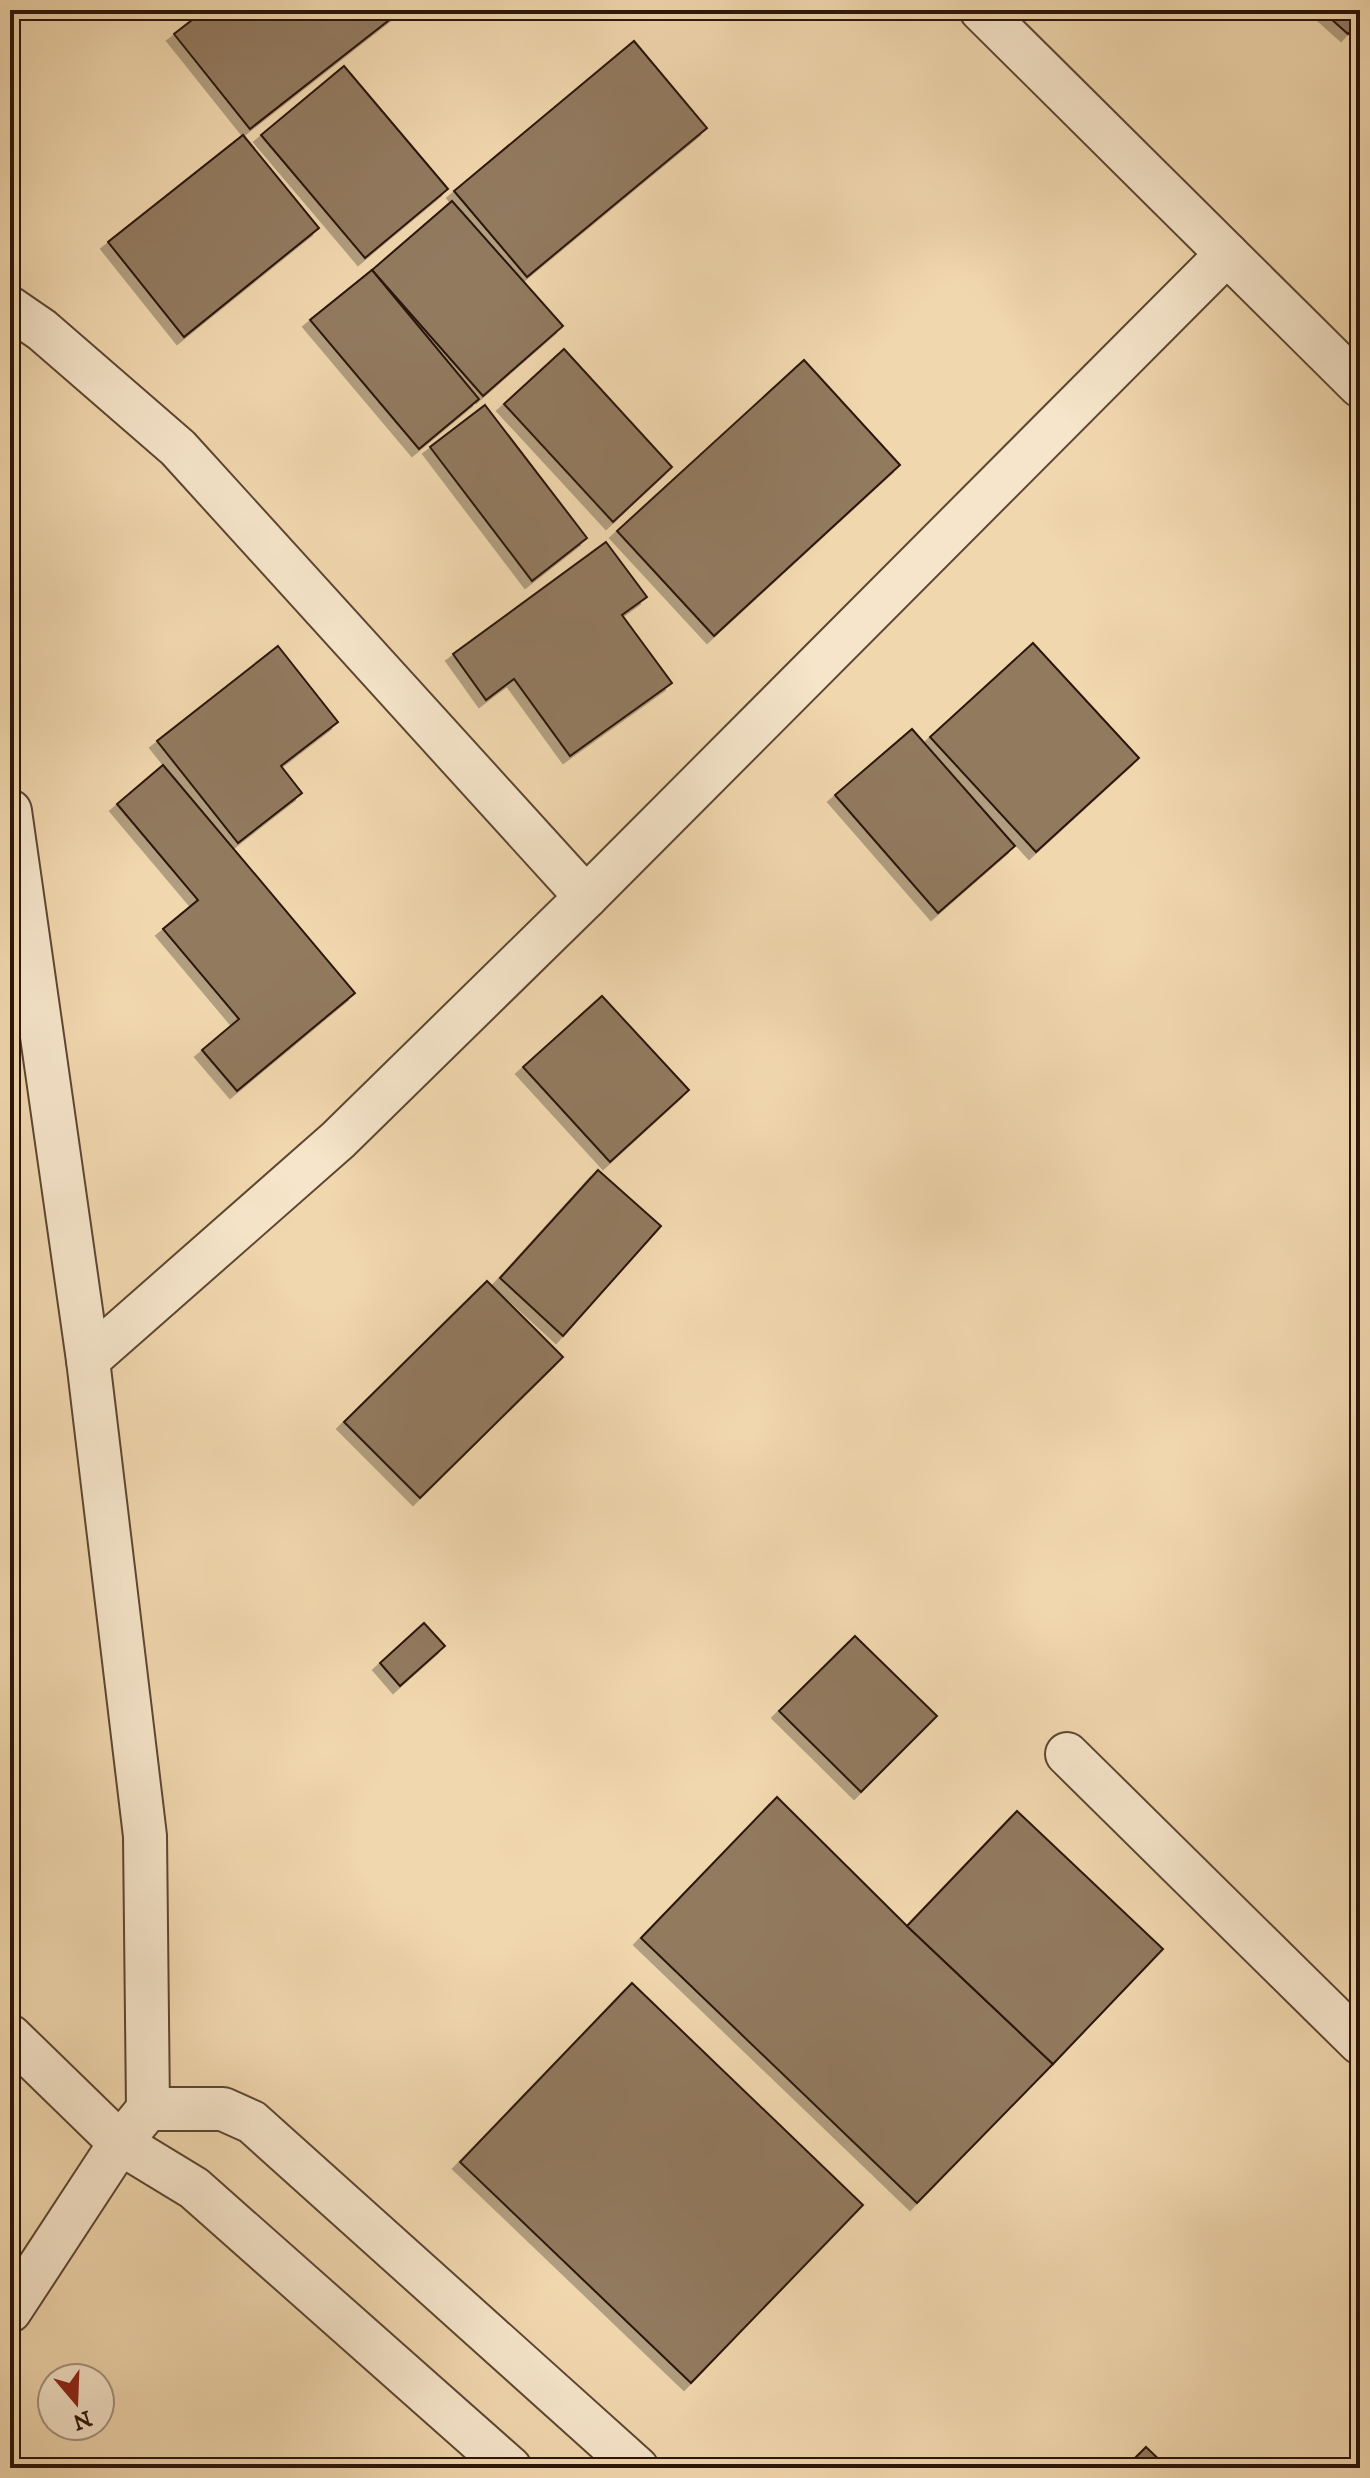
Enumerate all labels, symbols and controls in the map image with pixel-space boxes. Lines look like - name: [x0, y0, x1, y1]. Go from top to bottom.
- north arrow: [36, 2362, 116, 2442]
- text: N: [69, 2404, 95, 2435]

